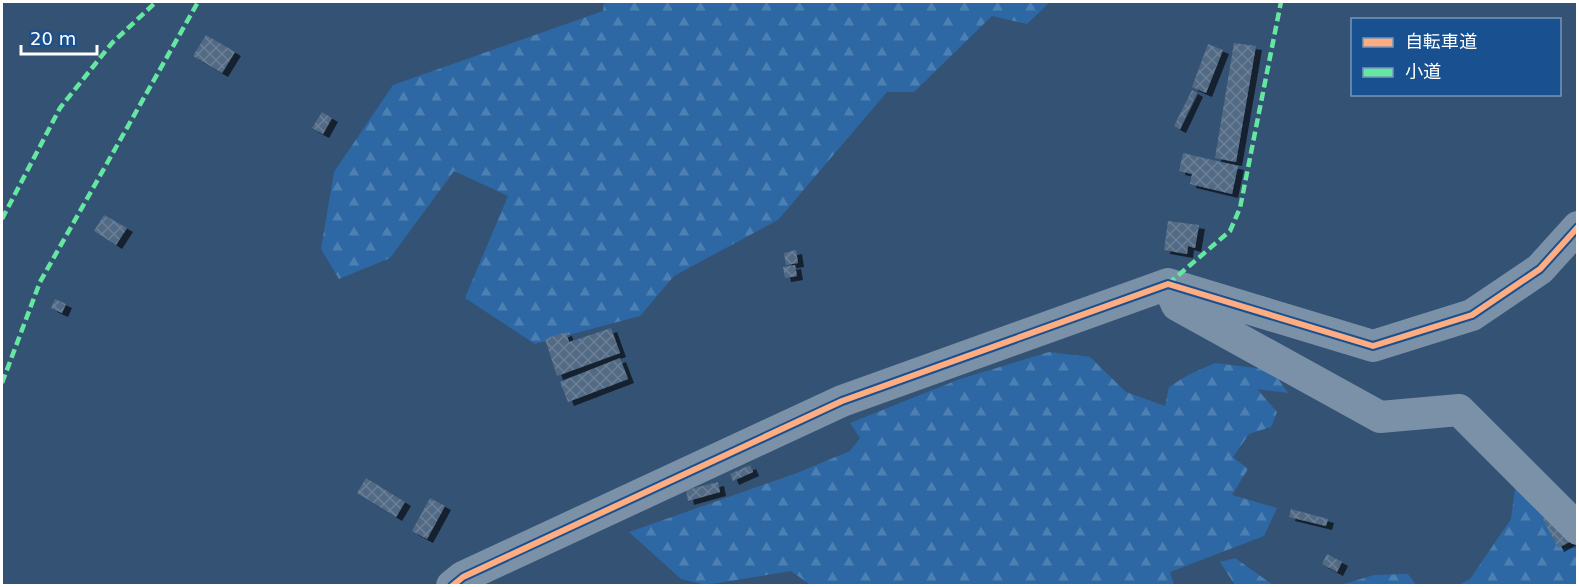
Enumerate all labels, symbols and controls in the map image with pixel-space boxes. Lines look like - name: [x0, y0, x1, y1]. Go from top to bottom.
- scale bar: [21, 18, 98, 56]
- legend: [1351, 18, 1561, 96]
- text: 20 m: [30, 28, 76, 49]
- text: 自転車道: [1405, 31, 1477, 52]
- text: 小道: [1405, 61, 1441, 82]

